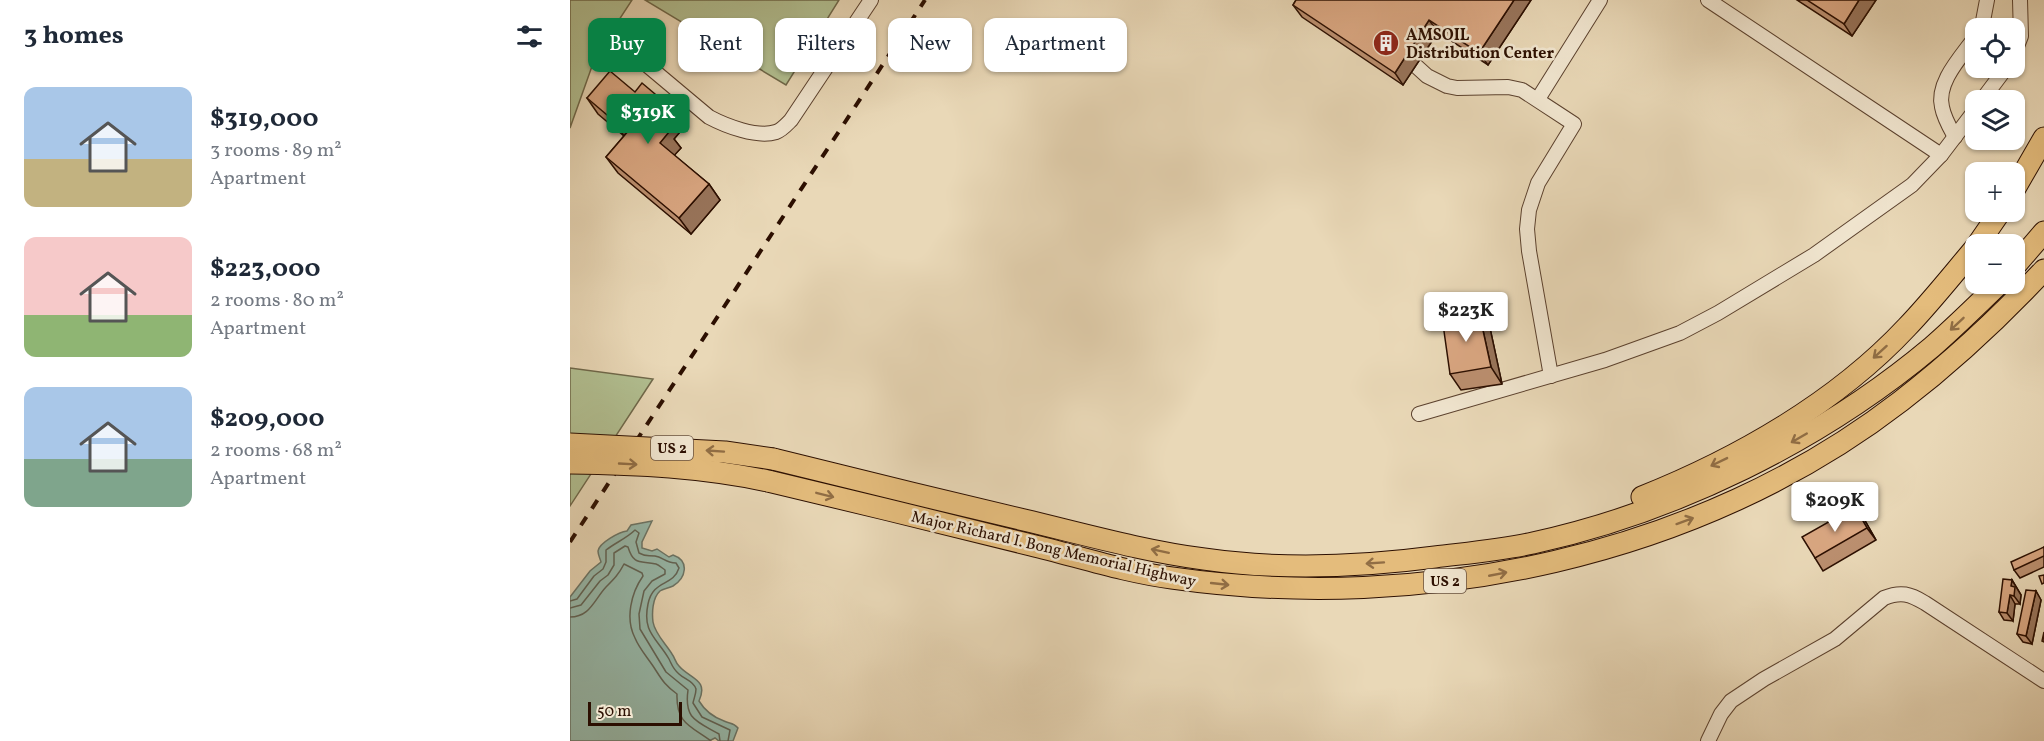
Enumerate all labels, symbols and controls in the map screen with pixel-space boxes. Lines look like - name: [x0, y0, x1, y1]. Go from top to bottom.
- text: 3 homes: [24, 18, 124, 54]
- chip: Buy: [588, 18, 666, 72]
- chip: Rent: [678, 18, 763, 72]
- chip: Filters: [775, 18, 876, 72]
- chip: New: [888, 18, 972, 72]
- chip: Apartment: [984, 18, 1127, 72]
- map controls: [1965, 18, 2025, 294]
- button: locate: [1965, 18, 2025, 78]
- icon: filters: [513, 20, 546, 53]
- place label: AMSOIL Distribution Center: [1406, 25, 1554, 65]
- building icon: AMSOIL Distribution Center: [1371, 28, 1401, 58]
- button: layers: [1965, 90, 2025, 150]
- pin: $319K: [606, 94, 690, 145]
- text: $319K: [621, 99, 675, 127]
- text: $319,000: [210, 101, 319, 137]
- icon: home: [72, 111, 144, 183]
- text: 3 rooms · 89 m²: [210, 137, 342, 165]
- button: +: [1965, 162, 2025, 222]
- text: Apartment: [210, 165, 306, 193]
- button: −: [1965, 234, 2025, 294]
- text: $223,000: [210, 251, 321, 287]
- icon: home: [72, 261, 144, 333]
- text: 2 rooms · 80 m²: [210, 287, 344, 315]
- pin: $223K: [1424, 292, 1508, 343]
- text: $223K: [1438, 297, 1494, 325]
- text: Apartment: [210, 315, 306, 343]
- one-way arrow: [1949, 317, 1964, 331]
- one-way arrow: [1872, 345, 1887, 359]
- text: $209,000: [210, 401, 324, 437]
- icon: home: [72, 411, 144, 483]
- one-way arrow: [1791, 432, 1808, 444]
- road number: US 2: [651, 436, 693, 460]
- text: 2 rooms · 68 m²: [210, 437, 342, 465]
- one-way arrow: [706, 446, 726, 457]
- one-way arrow: [1711, 457, 1729, 469]
- one-way arrow: [618, 458, 638, 469]
- text: Apartment: [210, 465, 306, 493]
- pin: $209K: [1793, 482, 1877, 533]
- text: $209K: [1805, 487, 1865, 515]
- one-way arrow: [815, 489, 834, 501]
- street label: Major Richard I. Bong Memorial Highway: [909, 506, 1198, 594]
- one-way arrow: [1675, 515, 1694, 526]
- one-way arrow: [1151, 545, 1170, 556]
- one-way arrow: [1365, 557, 1385, 568]
- one-way arrow: [1487, 568, 1507, 579]
- road number: US 2: [1424, 569, 1466, 593]
- one-way arrow: [1209, 579, 1229, 590]
- scale bar: [588, 699, 682, 726]
- text: 50 m: [597, 701, 631, 723]

